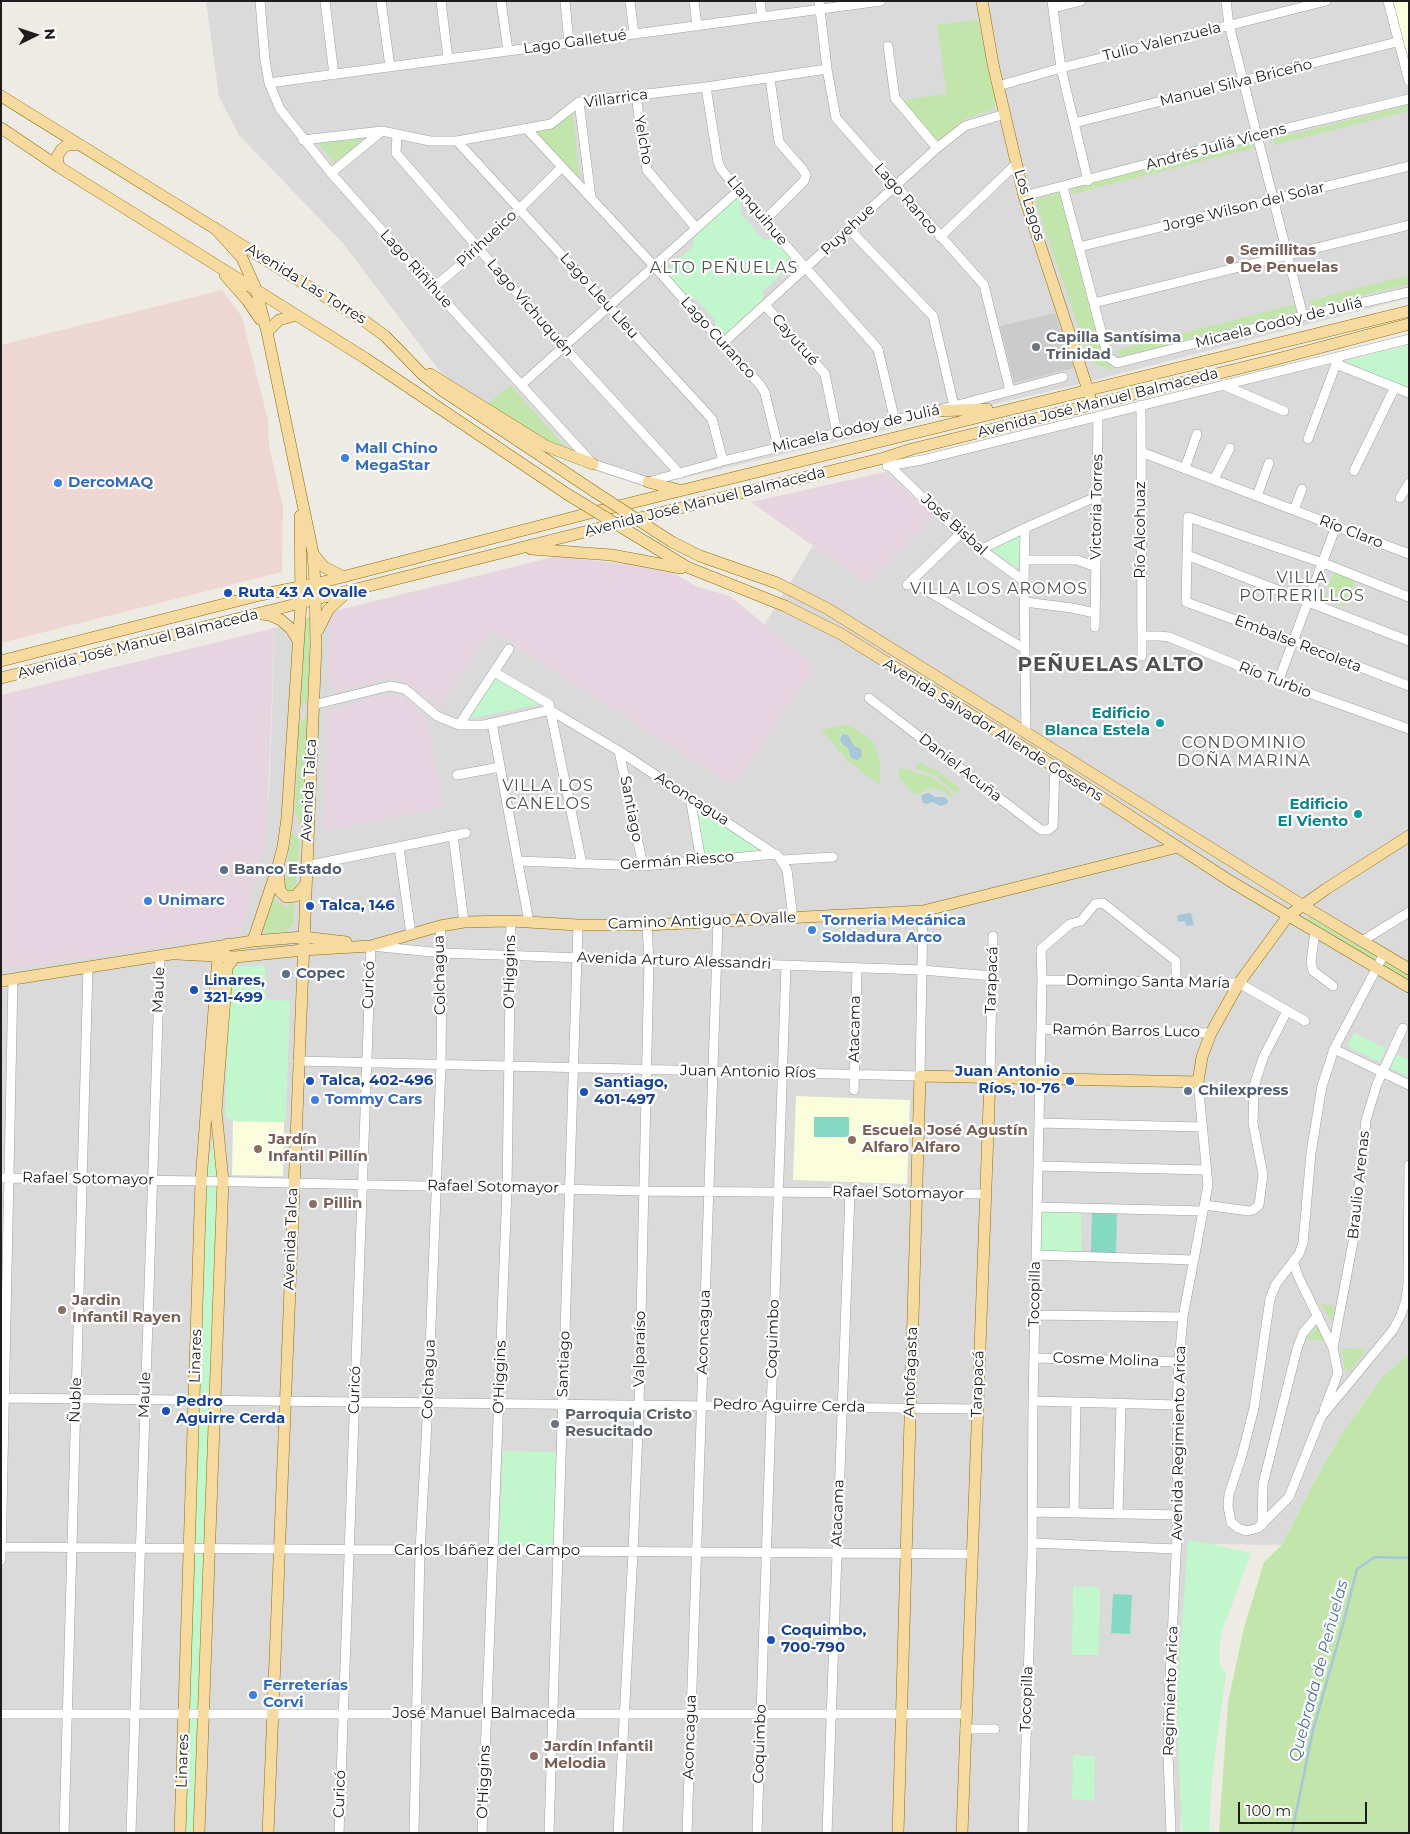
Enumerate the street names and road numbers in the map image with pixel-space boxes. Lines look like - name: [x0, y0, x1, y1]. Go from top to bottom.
- street label: Tulio Valenzuela: [1101, 19, 1223, 65]
- street label: Lago Galletué: [522, 26, 628, 58]
- street label: Manuel Silva Briceño: [1158, 55, 1314, 111]
- street label: Villarrica: [583, 86, 649, 112]
- street label: Yelcho: [630, 114, 656, 166]
- street label: Andrés Juliá Vicens: [1144, 120, 1288, 174]
- street label: Lago Ranco: [870, 160, 942, 238]
- street label: Los Lagos: [1010, 167, 1048, 243]
- street label: Llanquihue: [723, 172, 791, 250]
- street label: Jorge Wilson del Solar: [1161, 178, 1327, 236]
- street label: Puyehue: [817, 201, 879, 259]
- street label: Pirihueico: [453, 207, 521, 271]
- street label: Lago Riñihue: [376, 226, 456, 312]
- street label: Avenida Las Torres: [242, 240, 370, 328]
- street label: Lago Lleu Lleu: [556, 249, 642, 343]
- street label: Lago Vichuquén: [483, 255, 577, 361]
- street label: Lago Curanco: [677, 293, 759, 383]
- street label: Micaela Godoy de Juliá: [1194, 294, 1364, 352]
- street label: Cayutué: [768, 311, 822, 369]
- street label: Avenida José Manuel Balmaceda: [976, 364, 1220, 442]
- street label: Micaela Godoy de Juliá: [770, 401, 942, 457]
- street label: Victoria Torres: [1087, 454, 1107, 560]
- street label: Avenida José Manuel Balmaceda: [583, 463, 827, 541]
- street label: Río Alcohuaz: [1132, 481, 1150, 579]
- street label: José Bisbal: [917, 491, 991, 559]
- street label: Río Claro: [1317, 512, 1385, 552]
- street label: Avenida José Manuel Balmaceda: [16, 605, 260, 683]
- street label: Embalse Recoleta: [1232, 611, 1364, 677]
- street label: Avenida Salvador Allende Gossens: [880, 655, 1106, 805]
- street label: Río Turbio: [1236, 658, 1314, 702]
- street label: Daniel Acuña: [915, 730, 1005, 806]
- street label: Avenida Talca: [297, 738, 321, 842]
- street label: Aconcagua: [651, 768, 733, 830]
- street label: Santiago: [616, 774, 646, 844]
- street label: Germán Riesco: [619, 848, 735, 874]
- street label: Camino Antiguo A Ovalle: [607, 909, 797, 933]
- street label: Colchagua: [430, 935, 450, 1015]
- street label: O'Higgins: [500, 935, 520, 1009]
- street label: Tarapacá: [982, 946, 1002, 1014]
- street label: Avenida Arturo Alessandri: [577, 949, 771, 973]
- street label: Curicó: [359, 961, 379, 1009]
- street label: Maule: [149, 967, 169, 1013]
- street label: Domingo Santa María: [1066, 972, 1230, 992]
- street label: Atacama: [845, 995, 865, 1063]
- street label: Ramón Barros Luco: [1052, 1021, 1200, 1041]
- street label: Juan Antonio Ríos: [680, 1062, 816, 1082]
- street label: Braulio Arenas: [1344, 1130, 1374, 1240]
- street label: Rafael Sotomayor: [22, 1169, 154, 1189]
- street label: Rafael Sotomayor: [427, 1177, 559, 1197]
- street label: Rafael Sotomayor: [832, 1183, 964, 1203]
- street label: Avenida Talca: [280, 1187, 302, 1291]
- street label: Tocopilla: [1025, 1261, 1045, 1327]
- street label: Aconcagua: [694, 1289, 714, 1375]
- street label: Coquimbo: [763, 1299, 783, 1379]
- street label: Valparaíso: [630, 1311, 650, 1387]
- street label: Antofagasta: [900, 1326, 922, 1418]
- street label: Linares: [186, 1329, 206, 1383]
- street label: Santiago: [554, 1330, 574, 1398]
- street label: Colchagua: [419, 1339, 439, 1419]
- street label: O'Higgins: [490, 1340, 510, 1414]
- street label: Avenida Regimiento Arica: [1168, 1345, 1190, 1541]
- street label: Cosme Molina: [1052, 1349, 1160, 1371]
- street label: Tarapacá: [968, 1350, 988, 1418]
- street label: Curicó: [345, 1366, 365, 1414]
- street label: Maule: [135, 1372, 155, 1418]
- street label: Ñuble: [66, 1377, 86, 1423]
- street label: Pedro Aguirre Cerda: [712, 1396, 866, 1416]
- street label: Atacama: [828, 1479, 848, 1547]
- street label: Carlos Ibáñez del Campo: [394, 1542, 580, 1560]
- street label: Regimiento Arica: [1160, 1625, 1182, 1757]
- street label: Tocopilla: [1017, 1666, 1037, 1732]
- street label: Aconcagua: [680, 1694, 700, 1780]
- street label: Coquimbo: [750, 1704, 770, 1784]
- street label: José Manuel Balmaceda: [392, 1705, 576, 1723]
- street label: Linares: [173, 1734, 193, 1788]
- street label: O'Higgins: [474, 1745, 494, 1819]
- street label: Curicó: [330, 1770, 350, 1818]

